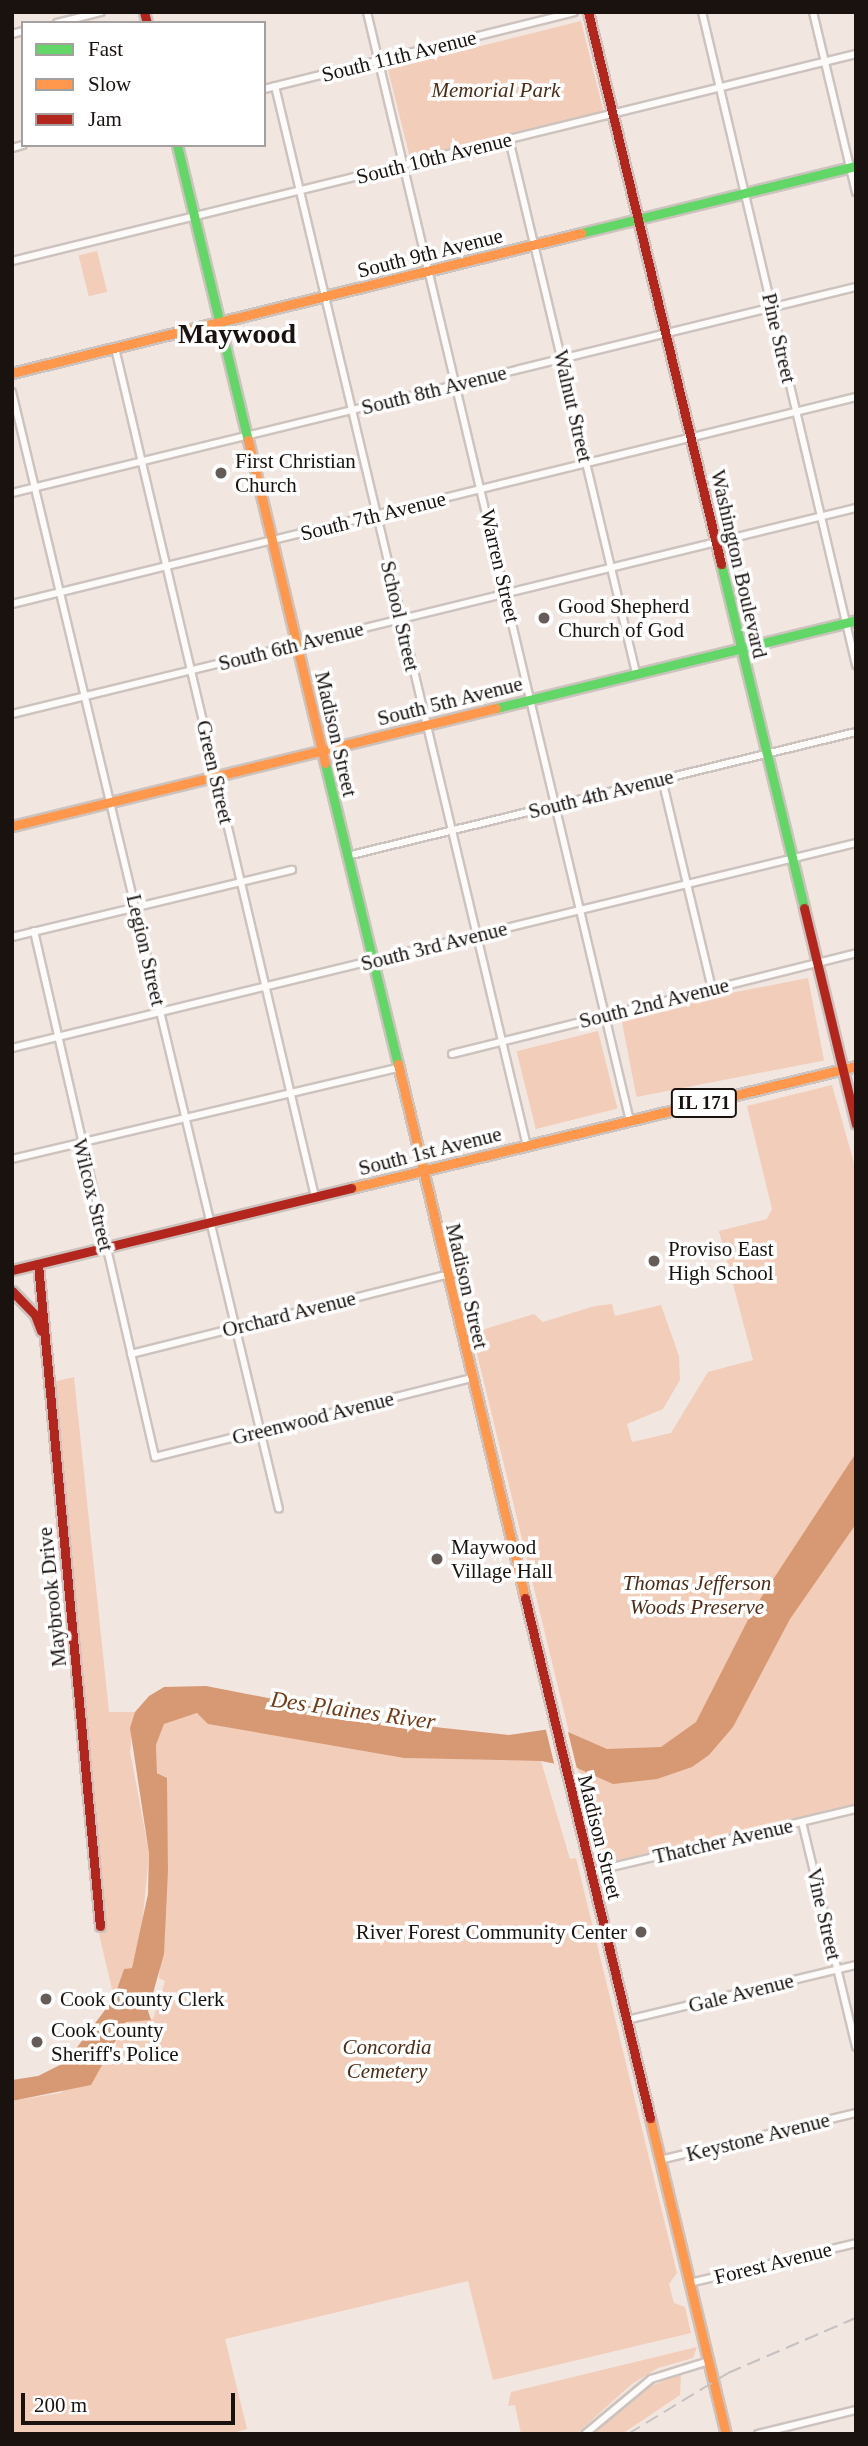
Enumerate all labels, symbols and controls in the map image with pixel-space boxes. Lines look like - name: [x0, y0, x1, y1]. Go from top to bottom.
- legend: [21, 21, 266, 147]
- street label: South 11th Avenue: [318, 24, 480, 88]
- text: Fast: [88, 37, 123, 61]
- text: Slow: [88, 72, 131, 96]
- park label: Memorial Park: [432, 77, 560, 103]
- text: Jam: [88, 107, 122, 131]
- street label: South 10th Avenue: [353, 126, 515, 190]
- street label: South 9th Avenue: [354, 223, 506, 283]
- street label: Pine Street: [756, 291, 802, 385]
- district label: Maywood: [178, 317, 296, 351]
- street label: Walnut Street: [548, 347, 598, 465]
- street label: South 8th Avenue: [358, 360, 510, 420]
- place label: First Christian Church: [235, 448, 356, 498]
- marker: First Christian Church: [213, 465, 229, 481]
- street label: Washington Boulevard: [705, 467, 773, 661]
- street label: South 7th Avenue: [297, 486, 449, 546]
- street label: Warren Street: [475, 507, 525, 625]
- street label: School Street: [375, 558, 425, 674]
- place label: Good Shepherd Church of God: [558, 593, 689, 643]
- marker: Good Shepherd Church of God: [536, 610, 552, 626]
- street label: South 6th Avenue: [215, 616, 367, 676]
- street label: Madison Street: [309, 669, 363, 799]
- street label: South 5th Avenue: [374, 671, 526, 731]
- street label: Green Street: [191, 718, 239, 826]
- street label: South 4th Avenue: [525, 764, 677, 824]
- street label: Legion Street: [121, 892, 171, 1008]
- street label: South 3rd Avenue: [358, 915, 510, 977]
- street label: South 2nd Avenue: [576, 972, 732, 1034]
- road number: IL 171: [669, 1088, 739, 1119]
- street label: South 1st Avenue: [355, 1121, 505, 1181]
- street label: Wilcox Street: [67, 1136, 119, 1254]
- street label: Madison Street: [440, 1221, 494, 1351]
- place label: Proviso East High School: [668, 1236, 774, 1286]
- marker: Proviso East High School: [646, 1253, 662, 1269]
- street label: Orchard Avenue: [219, 1285, 359, 1343]
- street label: Greenwood Avenue: [229, 1386, 397, 1450]
- street label: Maybrook Drive: [32, 1526, 72, 1668]
- place label: Maywood Village Hall: [451, 1534, 553, 1584]
- marker: Maywood Village Hall: [429, 1551, 445, 1567]
- park label: Thomas Jefferson Woods Preserve: [623, 1570, 771, 1620]
- water label: Des Plaines River: [269, 1686, 437, 1736]
- street label: Madison Street: [572, 1772, 628, 1902]
- street label: Thatcher Avenue: [650, 1813, 796, 1869]
- street label: Vine Street: [801, 1865, 847, 1963]
- place label: River Forest Community Center: [356, 1919, 627, 1945]
- marker: River Forest Community Center: [633, 1924, 649, 1940]
- street label: Gale Avenue: [685, 1968, 797, 2018]
- place label: Cook County Clerk: [60, 1986, 225, 2012]
- marker: Cook County Clerk: [38, 1991, 54, 2007]
- place label: Cook County Sheriff's Police: [51, 2017, 179, 2067]
- marker: Cook County Sheriff's Police: [29, 2034, 45, 2050]
- park label: Concordia Cemetery: [342, 2034, 432, 2084]
- street label: Keystone Avenue: [683, 2107, 833, 2167]
- street label: Forest Avenue: [711, 2236, 835, 2290]
- scale bar: [24, 2380, 238, 2424]
- text: 200 m: [34, 2393, 87, 2417]

